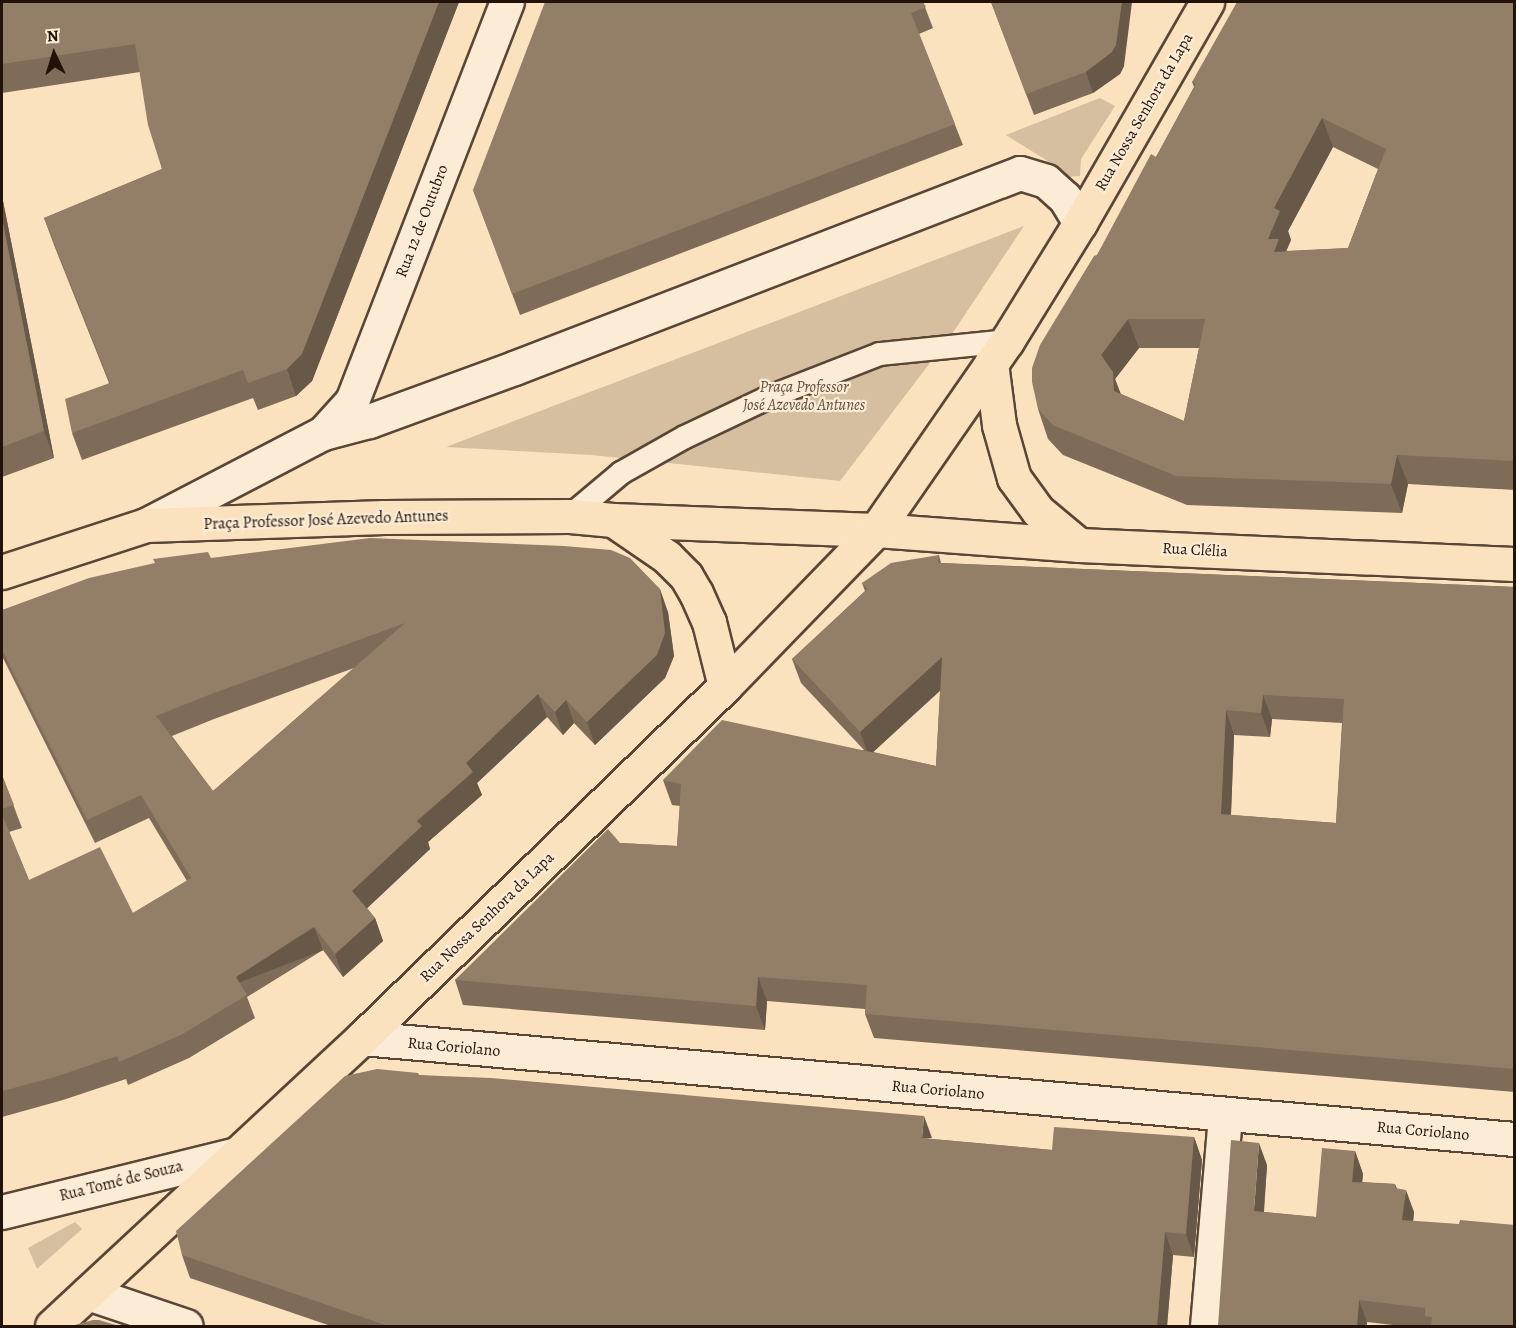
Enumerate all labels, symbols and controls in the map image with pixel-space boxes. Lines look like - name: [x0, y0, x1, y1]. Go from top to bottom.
- north arrow: [24, 24, 84, 84]
- text: N: [46, 25, 59, 47]
- street label: Rua Nossa Senhora da Lapa: [1091, 30, 1197, 194]
- street label: Rua 12 de Outubro: [392, 162, 452, 280]
- park label: Praça Professor José Azevedo Antunes: [743, 377, 865, 415]
- street label: Praça Professor José Azevedo Antunes: [203, 506, 449, 534]
- street label: Rua Clélia: [1162, 539, 1228, 561]
- street label: Rua Nossa Senhora da Lapa: [416, 848, 558, 986]
- street label: Rua Coriolano: [407, 1033, 501, 1061]
- street label: Rua Coriolano: [891, 1076, 985, 1104]
- street label: Rua Coriolano: [1376, 1117, 1470, 1145]
- street label: Rua Tomé de Souza: [57, 1156, 185, 1206]

